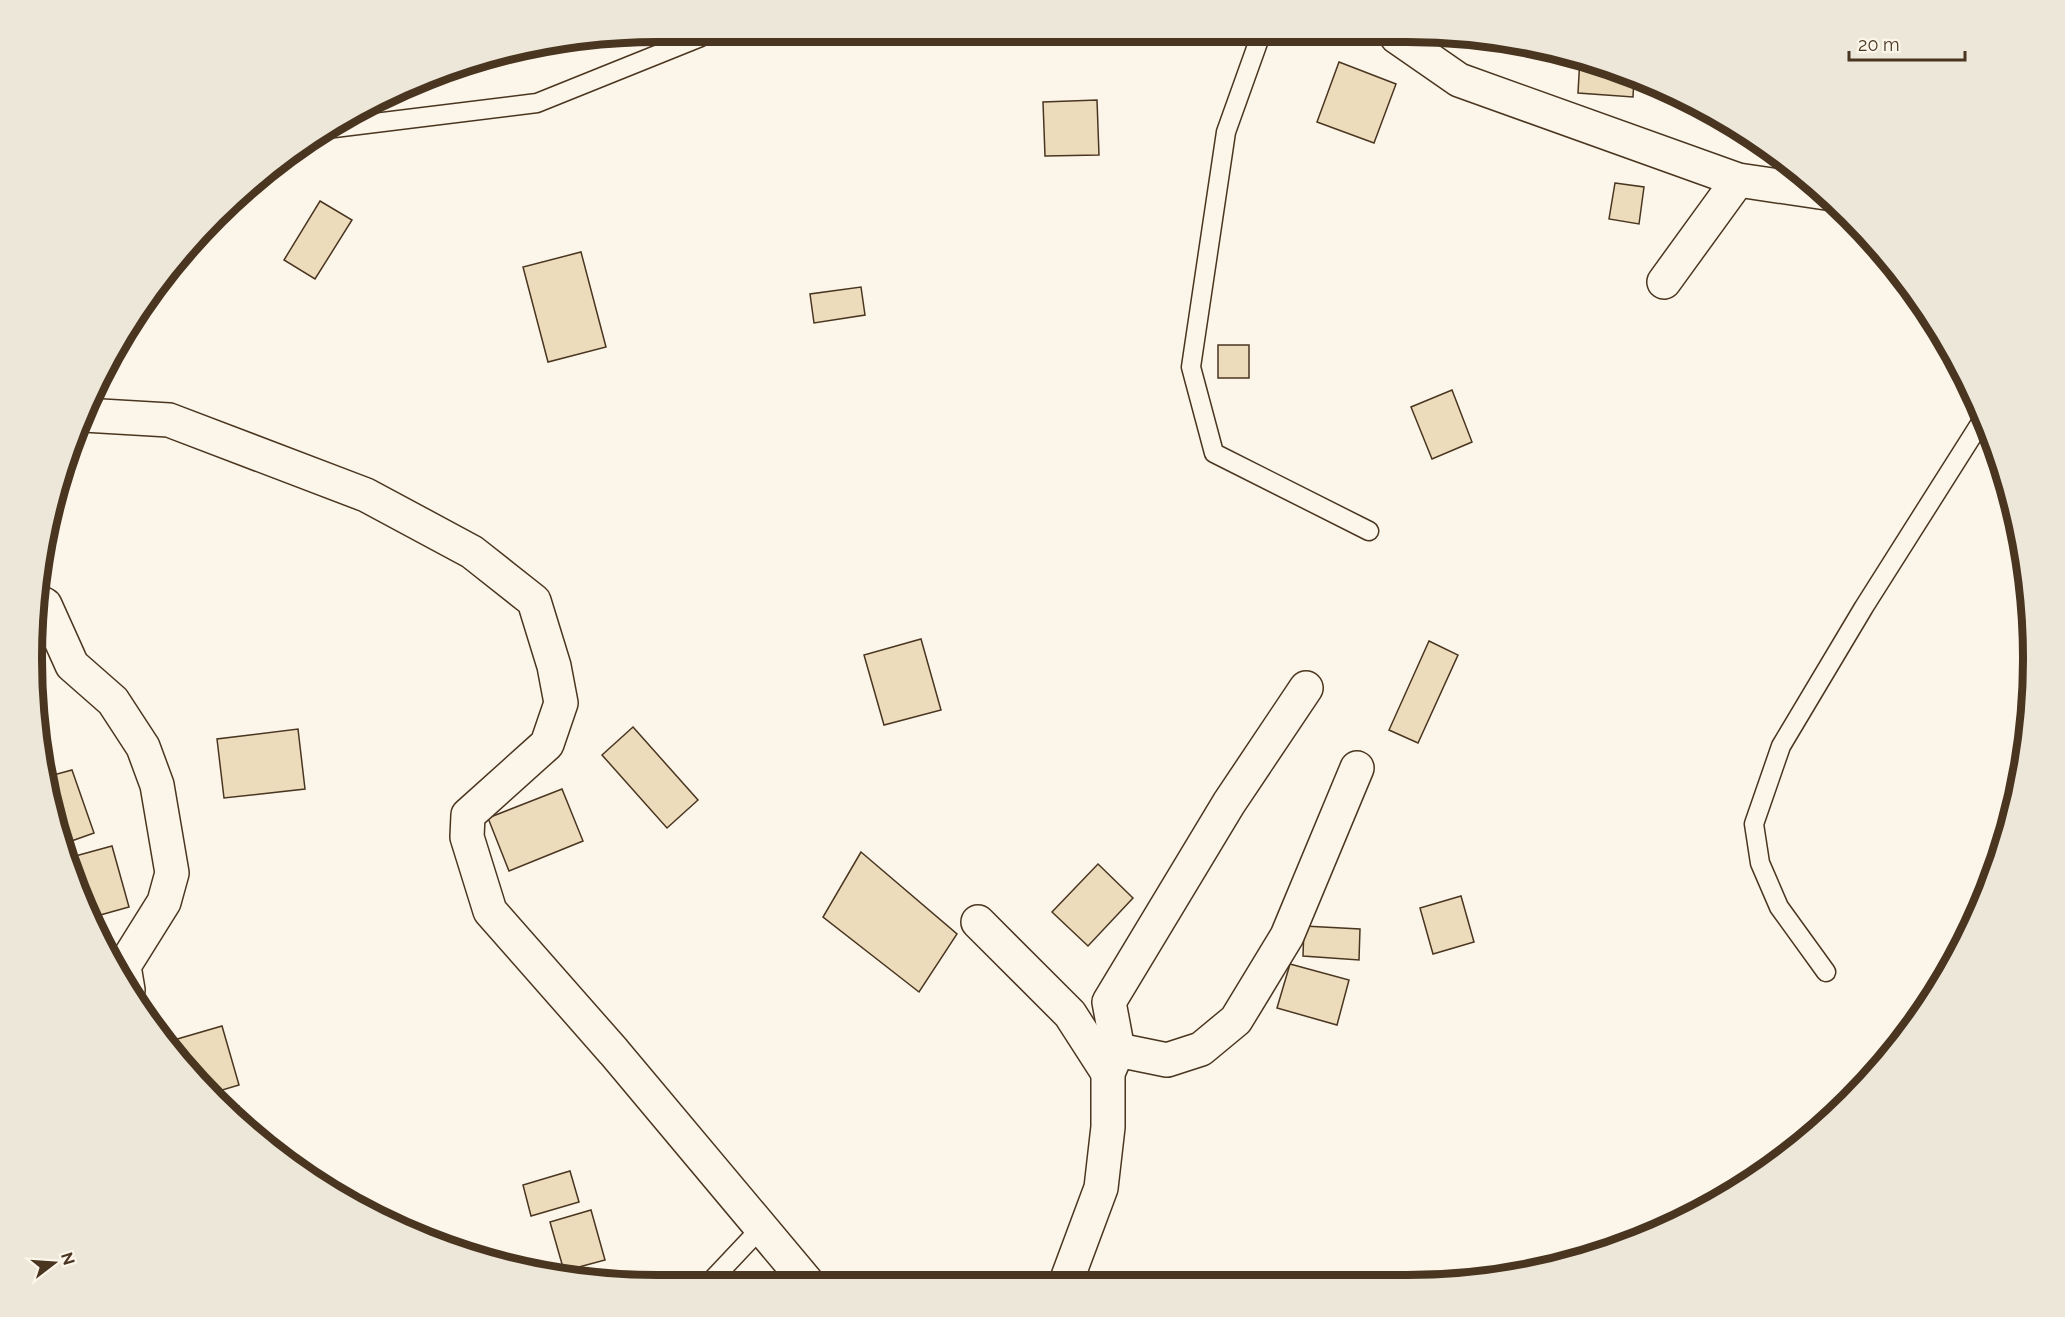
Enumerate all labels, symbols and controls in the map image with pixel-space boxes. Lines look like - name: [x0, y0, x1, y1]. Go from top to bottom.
- scale bar: [1849, 24, 1964, 62]
- text: 20 m: [1858, 34, 1900, 55]
- north arrow: [24, 1233, 84, 1293]
- text: N: [57, 1250, 79, 1267]

